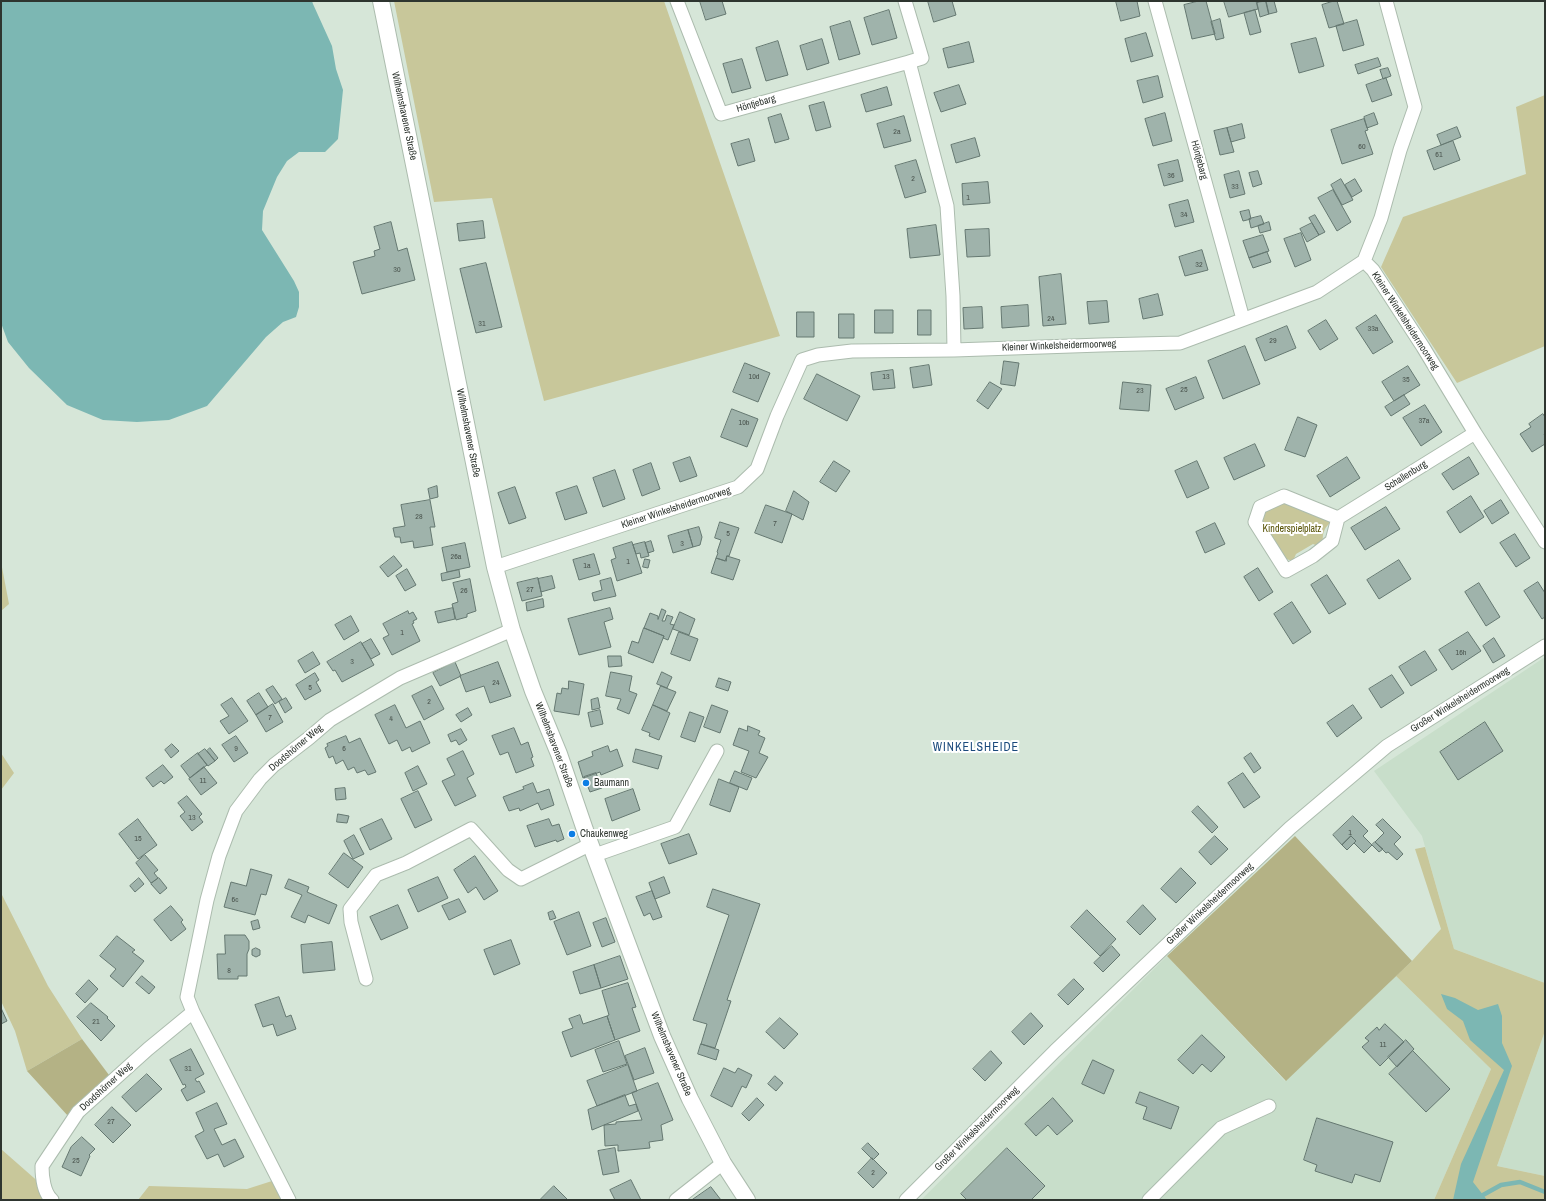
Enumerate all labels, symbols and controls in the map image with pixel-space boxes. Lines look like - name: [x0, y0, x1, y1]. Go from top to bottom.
- street label: Wilhelmshavener Straße: [389, 71, 419, 161]
- street label: Höntjebarg: [735, 93, 777, 115]
- house number: 2a: [893, 127, 901, 137]
- street label: Höntjebarg: [1188, 139, 1210, 181]
- house number: 60: [1358, 142, 1366, 152]
- house number: 61: [1435, 150, 1443, 160]
- house number: 36: [1167, 171, 1175, 181]
- house number: 2: [911, 174, 915, 184]
- house number: 33: [1231, 182, 1239, 192]
- house number: 1: [966, 193, 970, 203]
- house number: 34: [1180, 210, 1188, 220]
- house number: 32: [1195, 260, 1203, 270]
- house number: 30: [393, 265, 401, 275]
- street label: Kleiner Winkelsheidermoorweg: [1369, 270, 1441, 372]
- house number: 24: [1047, 314, 1055, 324]
- house number: 31: [478, 319, 486, 329]
- house number: 33a: [1368, 324, 1378, 334]
- house number: 29: [1269, 336, 1277, 346]
- street label: Kleiner Winkelsheidermoorweg: [1002, 338, 1116, 354]
- house number: 10d: [749, 372, 759, 382]
- house number: 13: [882, 372, 890, 382]
- house number: 35: [1402, 375, 1410, 385]
- house number: 25: [1180, 385, 1188, 395]
- house number: 23: [1136, 386, 1144, 396]
- street label: Wilhelmshavener Straße: [454, 388, 482, 478]
- house number: 37a: [1419, 416, 1429, 426]
- house number: 10b: [739, 418, 749, 428]
- street label: Schallenburg: [1383, 458, 1429, 494]
- street label: Kleiner Winkelsheidermoorweg: [620, 485, 732, 531]
- house number: 28: [415, 512, 423, 522]
- house number: 7: [773, 519, 777, 529]
- park label: Kinderspielplatz: [1263, 523, 1321, 535]
- house number: 5: [726, 529, 730, 539]
- house number: 3: [680, 539, 684, 549]
- house number: 26a: [451, 552, 461, 562]
- house number: 1: [626, 557, 630, 567]
- house number: 1a: [583, 561, 591, 571]
- house number: 27: [526, 585, 534, 595]
- house number: 26: [460, 586, 468, 596]
- house number: 1: [400, 628, 404, 638]
- house number: 16h: [1456, 648, 1466, 658]
- house number: 3: [350, 657, 354, 667]
- street label: Großer Winkelsheidermoorweg: [1408, 665, 1512, 735]
- house number: 24: [492, 678, 500, 688]
- house number: 5: [308, 683, 312, 693]
- house number: 2: [427, 697, 431, 707]
- street label: Wilhelmshavener Straße: [532, 701, 576, 789]
- house number: 7: [268, 713, 272, 723]
- house number: 4: [389, 714, 393, 724]
- street label: Doodshörner Weg: [267, 722, 325, 774]
- district label: WINKELSHEIDE: [933, 741, 1019, 755]
- house number: 9: [234, 744, 238, 754]
- house number: 6: [342, 744, 346, 754]
- house number: 11: [200, 776, 206, 786]
- place label: Baumann: [594, 777, 629, 789]
- marker: Baumann: [581, 778, 591, 788]
- house number: 13: [188, 813, 196, 823]
- place label: Chaukenweg: [580, 828, 628, 840]
- house number: 1: [1348, 828, 1352, 838]
- marker: Chaukenweg: [567, 829, 577, 839]
- house number: 15: [134, 834, 142, 844]
- street label: Großer Winkelsheidermoorweg: [1164, 861, 1256, 947]
- house number: 6c: [232, 895, 238, 905]
- house number: 8: [227, 966, 231, 976]
- street label: Wilhelmshavener Straße: [648, 1010, 694, 1098]
- house number: 21: [92, 1017, 100, 1027]
- house number: 11: [1380, 1040, 1386, 1050]
- street label: Doodshörner Weg: [77, 1060, 135, 1114]
- house number: 31: [184, 1064, 192, 1074]
- street label: Großer Winkelsheidermoorweg: [932, 1084, 1022, 1174]
- house number: 27: [107, 1117, 115, 1127]
- house number: 25: [72, 1156, 80, 1166]
- house number: 2: [871, 1168, 875, 1178]

